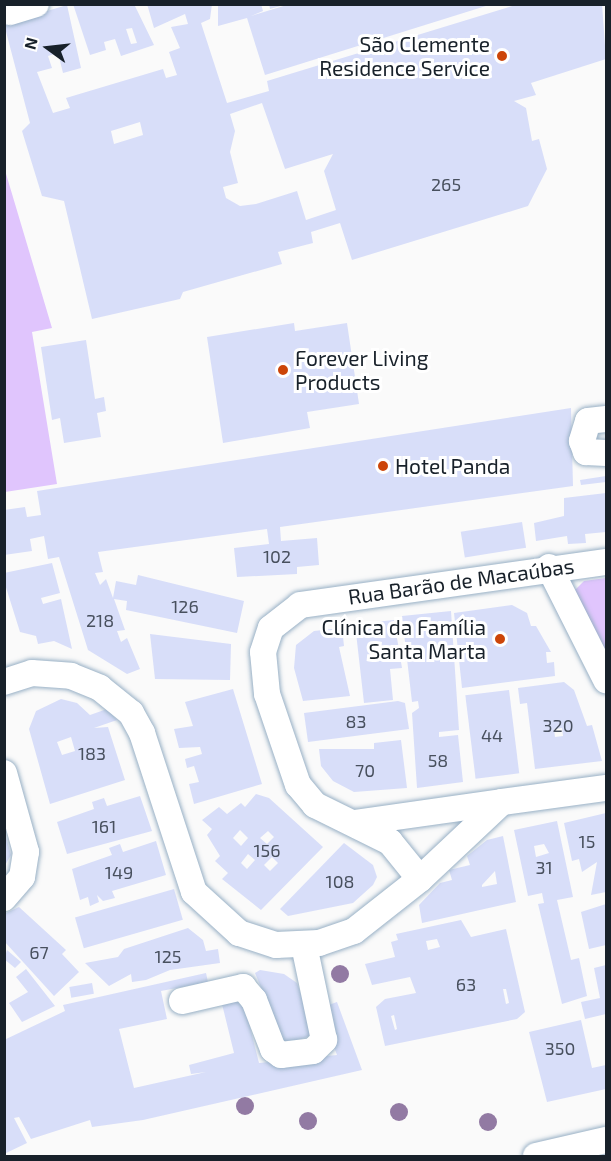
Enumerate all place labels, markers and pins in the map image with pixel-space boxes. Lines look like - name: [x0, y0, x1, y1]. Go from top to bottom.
- place label: São Clemente Residence Service: [319, 31, 490, 81]
- marker: São Clemente Residence Service: [495, 49, 509, 63]
- place label: Forever Living Products: [295, 345, 429, 395]
- marker: Forever Living Products: [276, 363, 290, 377]
- place label: Hotel Panda: [395, 453, 511, 479]
- marker: Hotel Panda: [376, 459, 390, 473]
- place label: Clínica da Família Santa Marta: [321, 614, 486, 664]
- marker: Clínica da Família Santa Marta: [491, 630, 509, 648]

